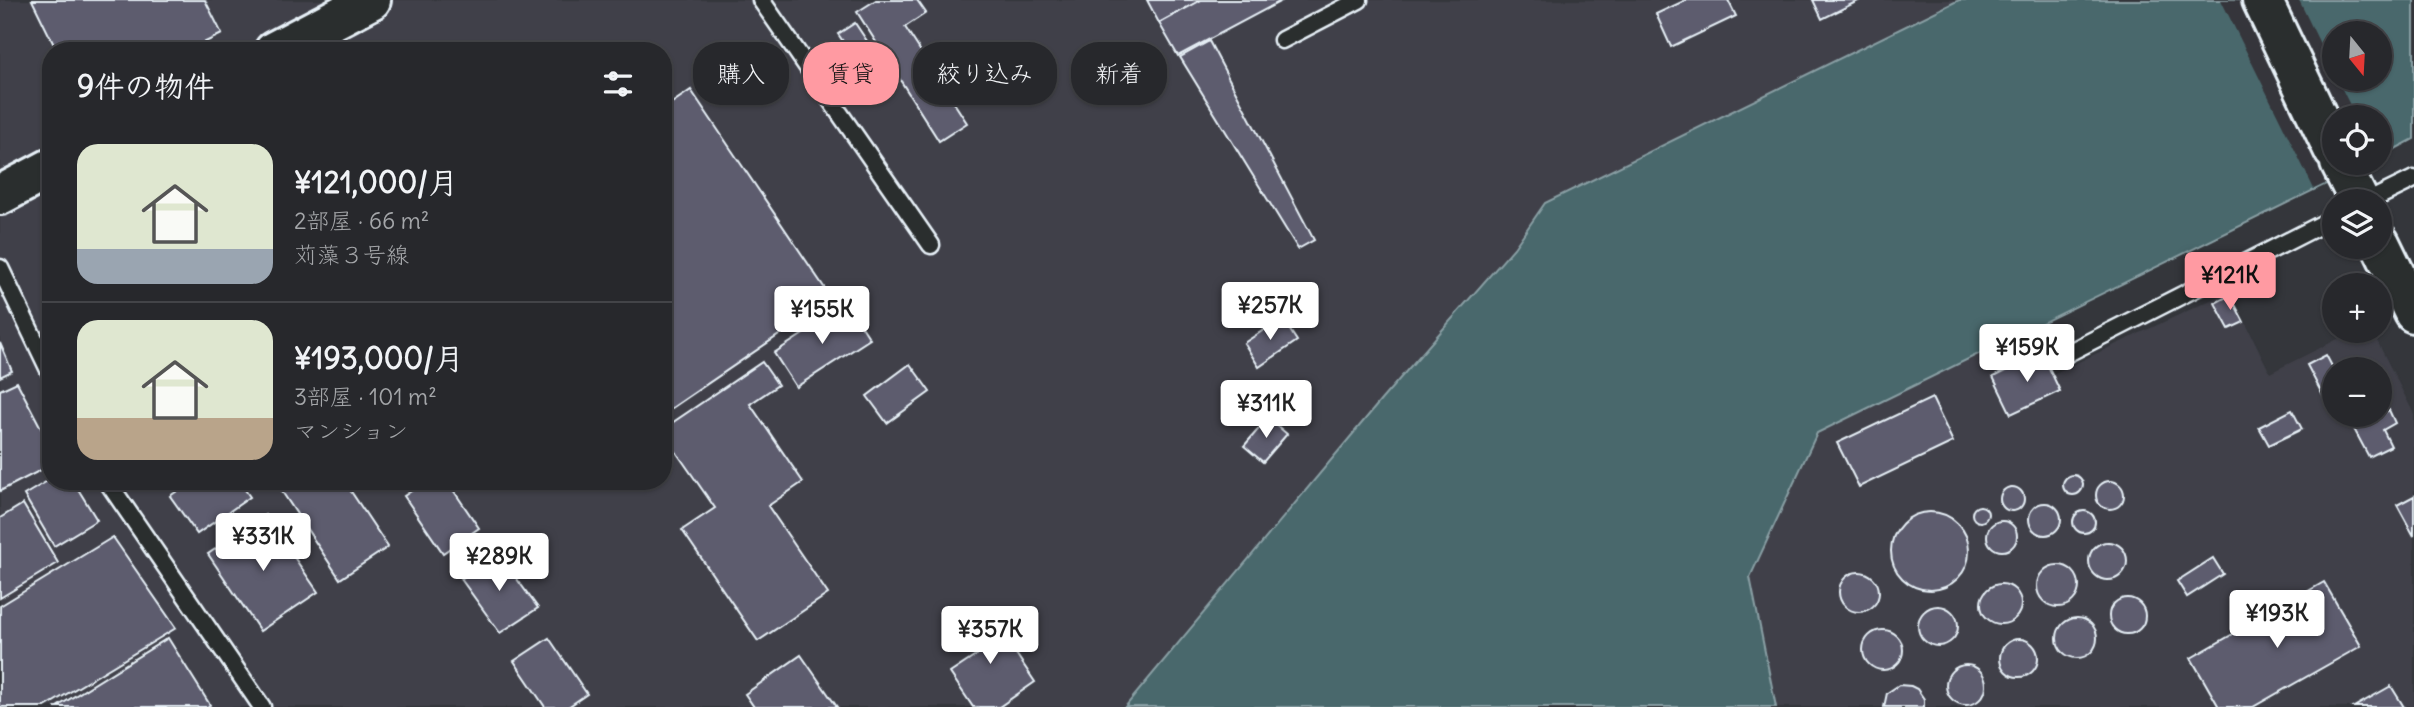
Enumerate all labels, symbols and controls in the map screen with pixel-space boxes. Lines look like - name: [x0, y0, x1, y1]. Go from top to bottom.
- north arrow: [2322, 21, 2392, 91]
- map controls: [2322, 21, 2392, 427]
- chip: 購入: [693, 42, 789, 105]
- chip: 賃貸: [803, 42, 899, 105]
- chip: 絞り込み: [913, 42, 1057, 105]
- chip: 新着: [1071, 42, 1167, 105]
- icon: filters: [599, 65, 637, 103]
- text: 9件の物件: [77, 67, 214, 105]
- button: locate: [2322, 105, 2392, 175]
- text: ¥121,000/月: [294, 163, 458, 201]
- icon: home: [133, 172, 217, 256]
- button: layers: [2322, 189, 2392, 259]
- text: 2部屋 · 66 m²: [294, 206, 429, 235]
- text: 苅藻３号線: [294, 240, 409, 269]
- pin: ¥121K: [2181, 252, 2279, 312]
- text: ¥121K: [2201, 260, 2259, 289]
- button: +: [2322, 273, 2392, 343]
- pin: ¥257K: [1221, 282, 1319, 342]
- pin: ¥155K: [773, 286, 871, 346]
- text: ¥257K: [1238, 290, 1302, 319]
- text: ¥155K: [790, 294, 854, 323]
- pin: ¥159K: [1978, 324, 2076, 384]
- text: ¥159K: [1995, 332, 2059, 361]
- text: ¥193,000/月: [294, 339, 464, 377]
- icon: home: [133, 348, 217, 432]
- button: −: [2322, 357, 2392, 427]
- pin: ¥311K: [1217, 380, 1315, 440]
- text: 3部屋 · 101 m²: [294, 382, 437, 411]
- text: ¥311K: [1237, 388, 1295, 417]
- text: マンション: [294, 416, 408, 445]
- pin: ¥331K: [214, 514, 312, 573]
- text: ¥331K: [232, 521, 294, 550]
- pin: ¥289K: [450, 534, 548, 593]
- text: ¥289K: [466, 541, 532, 570]
- pin: ¥193K: [2228, 590, 2326, 650]
- text: ¥193K: [2245, 598, 2309, 627]
- pin: ¥357K: [941, 606, 1039, 666]
- text: ¥357K: [957, 614, 1023, 643]

